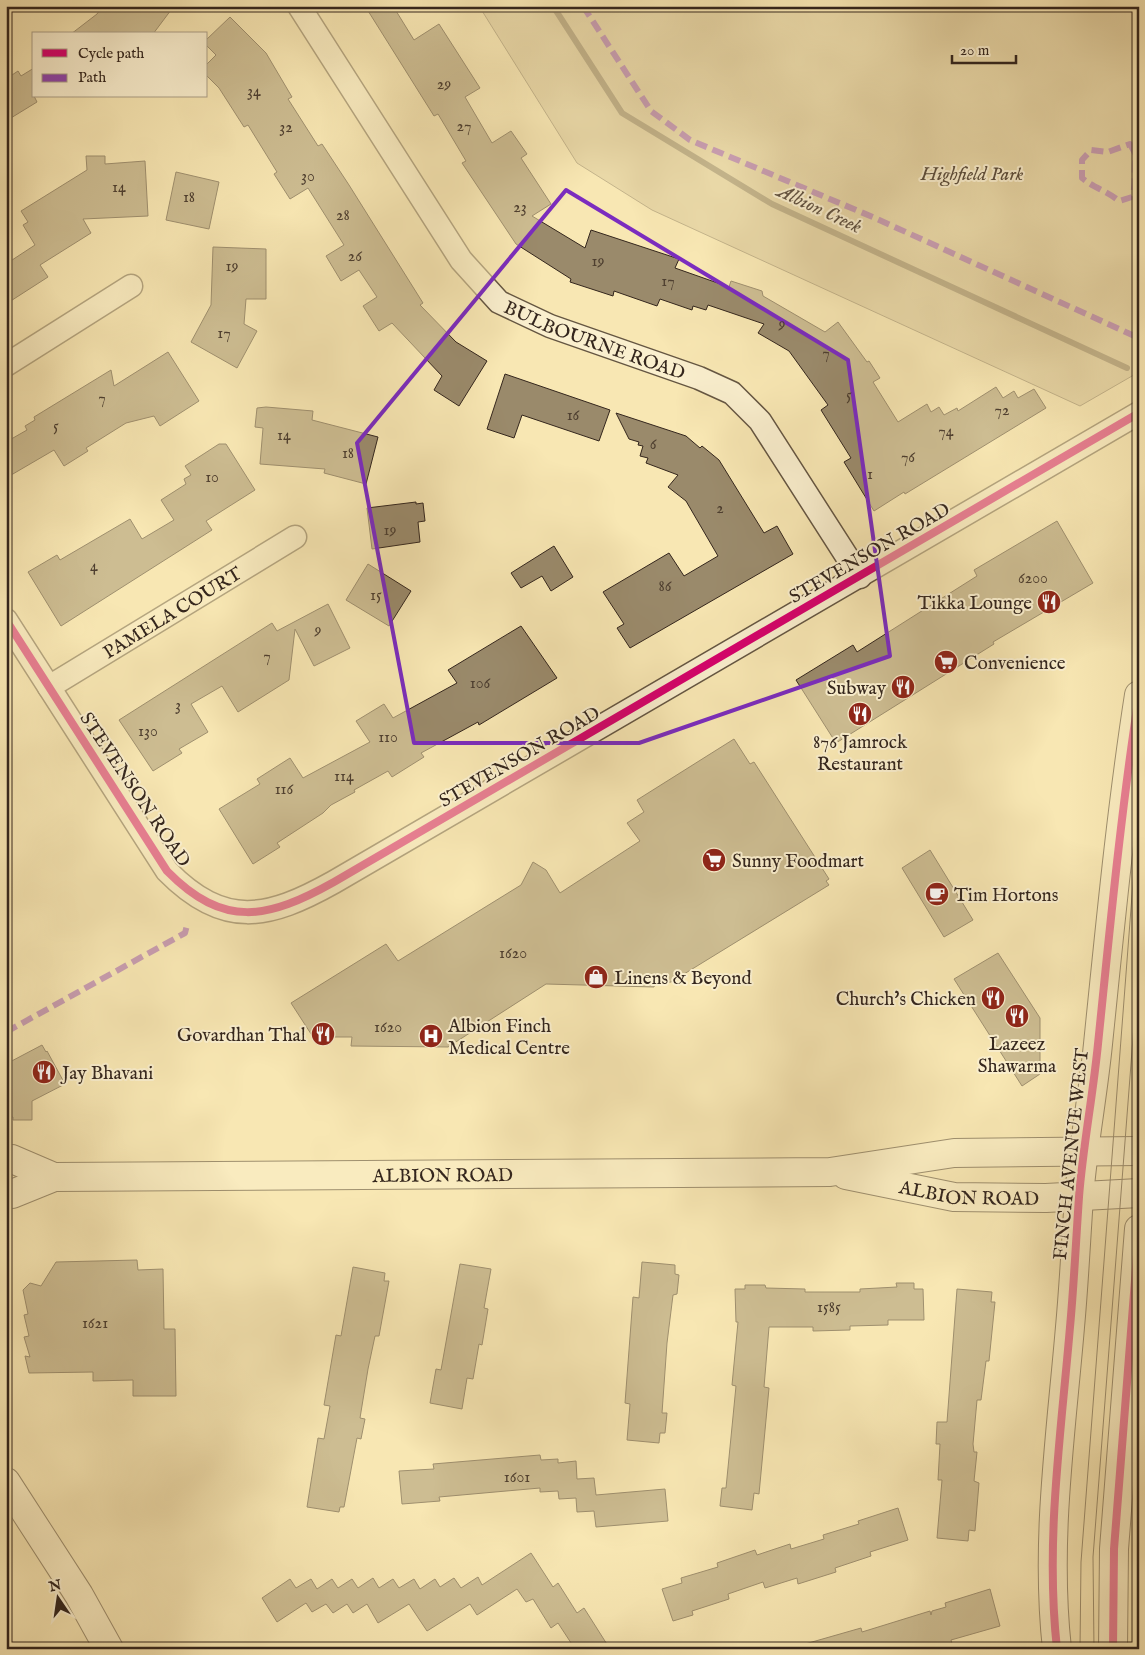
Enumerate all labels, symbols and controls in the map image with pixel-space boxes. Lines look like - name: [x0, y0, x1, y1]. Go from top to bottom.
- legend: [32, 32, 208, 98]
- scale bar: [952, 32, 1016, 64]
- text: 20 m: [960, 41, 990, 60]
- text: Cycle path: [78, 44, 144, 63]
- text: Path: [78, 68, 106, 87]
- house number: 29: [437, 75, 451, 95]
- house number: 34: [247, 82, 261, 102]
- house number: 27: [457, 117, 471, 137]
- house number: 32: [279, 118, 293, 138]
- park label: Highfield Park: [920, 163, 1024, 187]
- house number: 30: [301, 167, 315, 187]
- house number: 14: [112, 178, 126, 198]
- water label: Albion Creek: [771, 178, 866, 240]
- house number: 18: [183, 188, 195, 208]
- house number: 23: [513, 198, 527, 218]
- house number: 28: [336, 206, 350, 226]
- house number: 26: [348, 247, 362, 267]
- house number: 19: [592, 252, 604, 272]
- house number: 19: [226, 257, 238, 277]
- house number: 17: [661, 272, 675, 292]
- street label: BULBOURNE ROAD: [500, 296, 688, 386]
- house number: 9: [778, 315, 786, 335]
- house number: 17: [217, 324, 231, 344]
- house number: 7: [822, 344, 830, 364]
- house number: 5: [846, 386, 852, 406]
- house number: 7: [98, 389, 106, 409]
- house number: 72: [995, 401, 1010, 421]
- house number: 16: [567, 406, 580, 426]
- house number: 5: [53, 417, 59, 437]
- house number: 74: [938, 422, 954, 442]
- house number: 14: [277, 426, 291, 446]
- house number: 6: [650, 435, 657, 455]
- house number: 18: [342, 444, 354, 464]
- house number: 76: [901, 448, 915, 468]
- house number: 1: [867, 465, 873, 485]
- house number: 10: [205, 468, 219, 488]
- street label: STEVENSON ROAD: [785, 498, 955, 610]
- house number: 2: [716, 499, 724, 519]
- house number: 19: [384, 521, 396, 541]
- house number: 4: [90, 557, 98, 577]
- street label: PAMELA COURT: [99, 562, 247, 665]
- house number: 6200: [1018, 569, 1048, 589]
- house number: 86: [658, 577, 672, 597]
- house number: 15: [370, 586, 382, 606]
- restaurant icon: Tikka Lounge: [1036, 589, 1062, 615]
- place label: Tikka Lounge: [918, 592, 1032, 616]
- house number: 9: [314, 621, 322, 641]
- house number: 7: [263, 647, 271, 667]
- supermarket icon: Convenience: [933, 649, 959, 675]
- place label: Convenience: [964, 652, 1066, 676]
- house number: 106: [470, 674, 490, 694]
- restaurant icon: Subway: [890, 674, 916, 700]
- place label: Subway: [827, 677, 887, 701]
- house number: 3: [175, 696, 181, 716]
- restaurant icon: 876 Jamrock Restaurant: [847, 701, 873, 727]
- street label: STEVENSON ROAD: [435, 702, 605, 814]
- street label: STEVENSON ROAD: [74, 708, 195, 872]
- house number: 130: [138, 722, 158, 742]
- house number: 110: [378, 728, 398, 748]
- place label: 876 Jamrock Restaurant: [813, 731, 908, 777]
- house number: 114: [334, 767, 354, 787]
- house number: 116: [275, 780, 294, 800]
- supermarket icon: Sunny Foodmart: [701, 847, 727, 873]
- place label: Sunny Foodmart: [732, 850, 865, 874]
- cafe icon: Tim Hortons: [924, 881, 950, 907]
- place label: Tim Hortons: [954, 884, 1058, 908]
- house number: 1620: [499, 944, 527, 964]
- shop icon: Linens & Beyond: [583, 964, 609, 990]
- place label: Linens & Beyond: [614, 967, 752, 991]
- restaurant icon: Church's Chicken: [980, 985, 1006, 1011]
- place label: Church's Chicken: [836, 988, 976, 1012]
- restaurant icon: Lazeez Shawarma: [1004, 1003, 1030, 1029]
- place label: Albion Finch Medical Centre: [447, 1015, 570, 1061]
- house number: 1620: [374, 1018, 402, 1038]
- restaurant icon: Govardhan Thal: [310, 1021, 336, 1047]
- hospital icon: Albion Finch Medical Centre: [418, 1023, 444, 1049]
- place label: Govardhan Thal: [177, 1024, 307, 1048]
- place label: Lazeez Shawarma: [978, 1033, 1057, 1079]
- street label: FINCH AVENUE WEST: [1049, 1047, 1095, 1261]
- restaurant icon: Jay Bhavani: [31, 1059, 57, 1085]
- place label: Jay Bhavani: [60, 1062, 153, 1086]
- street label: ALBION ROAD: [371, 1164, 513, 1189]
- street label: ALBION ROAD: [896, 1176, 1039, 1212]
- house number: 1585: [817, 1298, 841, 1318]
- house number: 1621: [82, 1314, 108, 1334]
- house number: 1601: [504, 1468, 530, 1488]
- north arrow: [32, 1572, 82, 1622]
- text: N: [46, 1576, 63, 1597]

